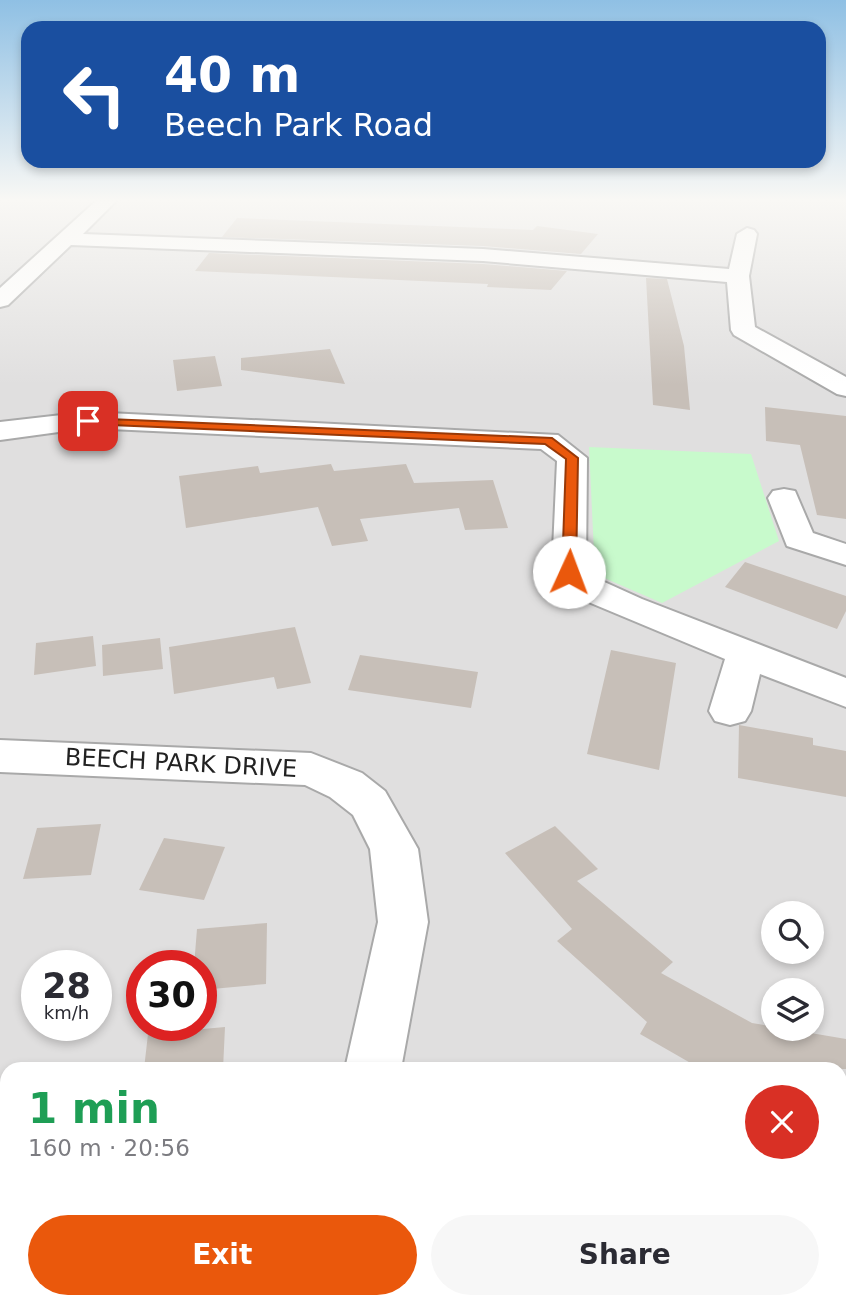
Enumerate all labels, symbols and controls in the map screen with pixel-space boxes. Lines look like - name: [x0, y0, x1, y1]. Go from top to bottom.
- text: 40 m: [164, 47, 300, 104]
- icon: left: [49, 49, 140, 140]
- text: Beech Park Road: [164, 106, 433, 144]
- pin: [58, 391, 118, 451]
- icon: arrive: [69, 402, 107, 440]
- position arrow: [532, 535, 606, 609]
- street label: BEECH PARK DRIVE: [64, 743, 298, 783]
- map controls: [761, 901, 824, 1041]
- button: search: [761, 901, 824, 964]
- speed limit sign: 30: [126, 950, 217, 1041]
- text: 28: [42, 966, 91, 1006]
- button: layers: [761, 978, 824, 1041]
- text: km/h: [44, 1002, 89, 1023]
- text: 1 min: [28, 1084, 160, 1133]
- button: close: [745, 1085, 819, 1159]
- text: 160 m · 20:56: [28, 1135, 190, 1161]
- button: Exit: [28, 1215, 417, 1295]
- button: Share: [431, 1215, 819, 1295]

